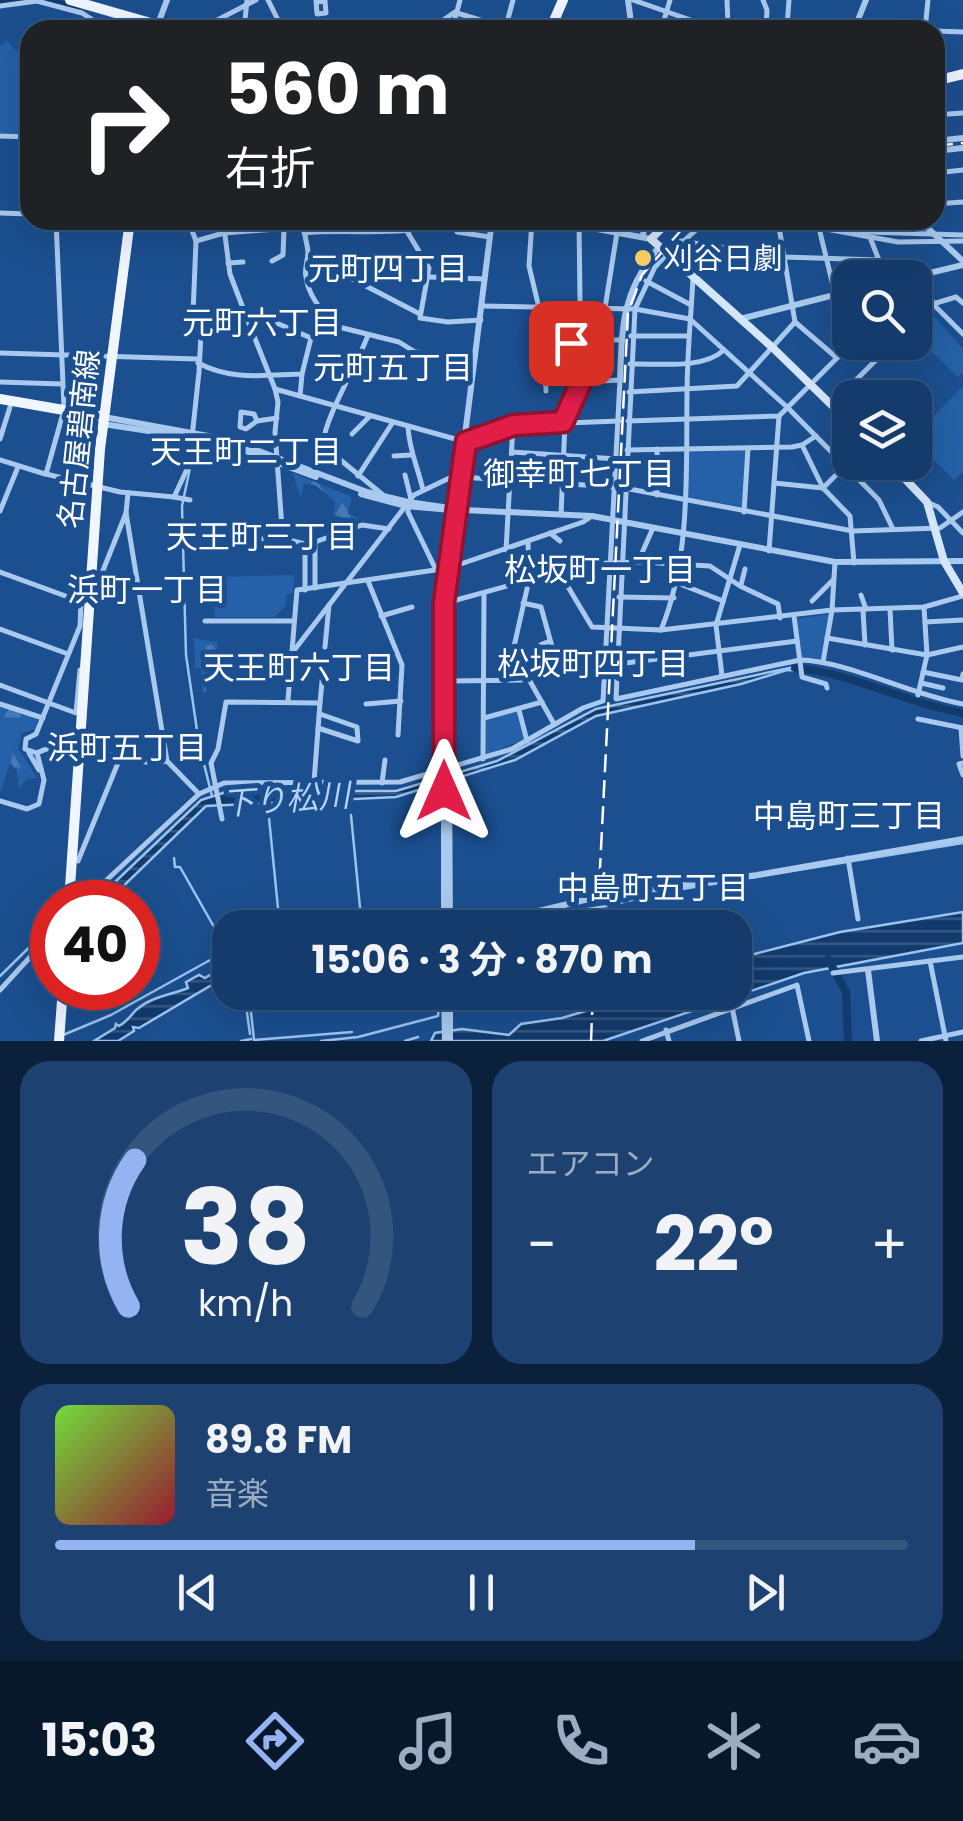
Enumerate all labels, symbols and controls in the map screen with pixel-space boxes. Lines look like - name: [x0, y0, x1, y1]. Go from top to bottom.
- text: 560 m: [225, 40, 450, 139]
- icon: right: [60, 60, 190, 190]
- text: 右折: [225, 137, 315, 200]
- place label: 刈谷日劇: [663, 237, 783, 280]
- district label: 元町四丁目: [308, 246, 468, 291]
- marker: 刈谷日劇: [632, 247, 654, 269]
- map controls: [832, 260, 932, 480]
- button: search: [832, 260, 932, 360]
- district label: 元町六丁目: [182, 300, 342, 345]
- pin: [529, 301, 614, 386]
- icon: arrive: [544, 316, 599, 371]
- district label: 元町五丁目: [313, 345, 473, 390]
- street label: 名古屋碧南線: [48, 347, 110, 531]
- button: layers: [832, 380, 932, 480]
- district label: 天王町二丁目: [150, 429, 342, 474]
- district label: 御幸町七丁目: [483, 451, 675, 496]
- district label: 天王町三丁目: [166, 514, 358, 559]
- district label: 松坂町一丁目: [504, 547, 696, 592]
- district label: 浜町一丁目: [67, 567, 227, 612]
- district label: 松坂町四丁目: [497, 641, 689, 686]
- district label: 天王町六丁目: [203, 645, 395, 690]
- district label: 浜町五丁目: [47, 725, 207, 770]
- position arrow: [392, 739, 496, 843]
- water label: 下り松川: [221, 772, 354, 826]
- district label: 中島町三丁目: [753, 793, 945, 838]
- district label: 中島町五丁目: [557, 865, 749, 910]
- speed limit sign: 40: [30, 880, 160, 1010]
- text: 15:06 · 3 分 · 870 m: [312, 933, 652, 986]
- text: エアコン: [527, 1141, 655, 1186]
- text: 38: [181, 1155, 311, 1300]
- text: 22°: [653, 1192, 774, 1297]
- text: −: [527, 1206, 557, 1283]
- text: +: [870, 1206, 908, 1283]
- text: km/h: [198, 1278, 293, 1329]
- text: 89.8 FM: [205, 1413, 352, 1466]
- text: 音楽: [205, 1471, 269, 1516]
- icon: previous: [170, 1565, 225, 1620]
- icon: pause: [454, 1565, 509, 1620]
- icon: next: [738, 1565, 793, 1620]
- icon: directions: [240, 1706, 310, 1776]
- icon: music: [393, 1706, 463, 1776]
- icon: phone: [546, 1706, 616, 1776]
- icon: climate: [699, 1706, 769, 1776]
- icon: car: [852, 1706, 922, 1776]
- text: 15:03: [41, 1709, 157, 1772]

